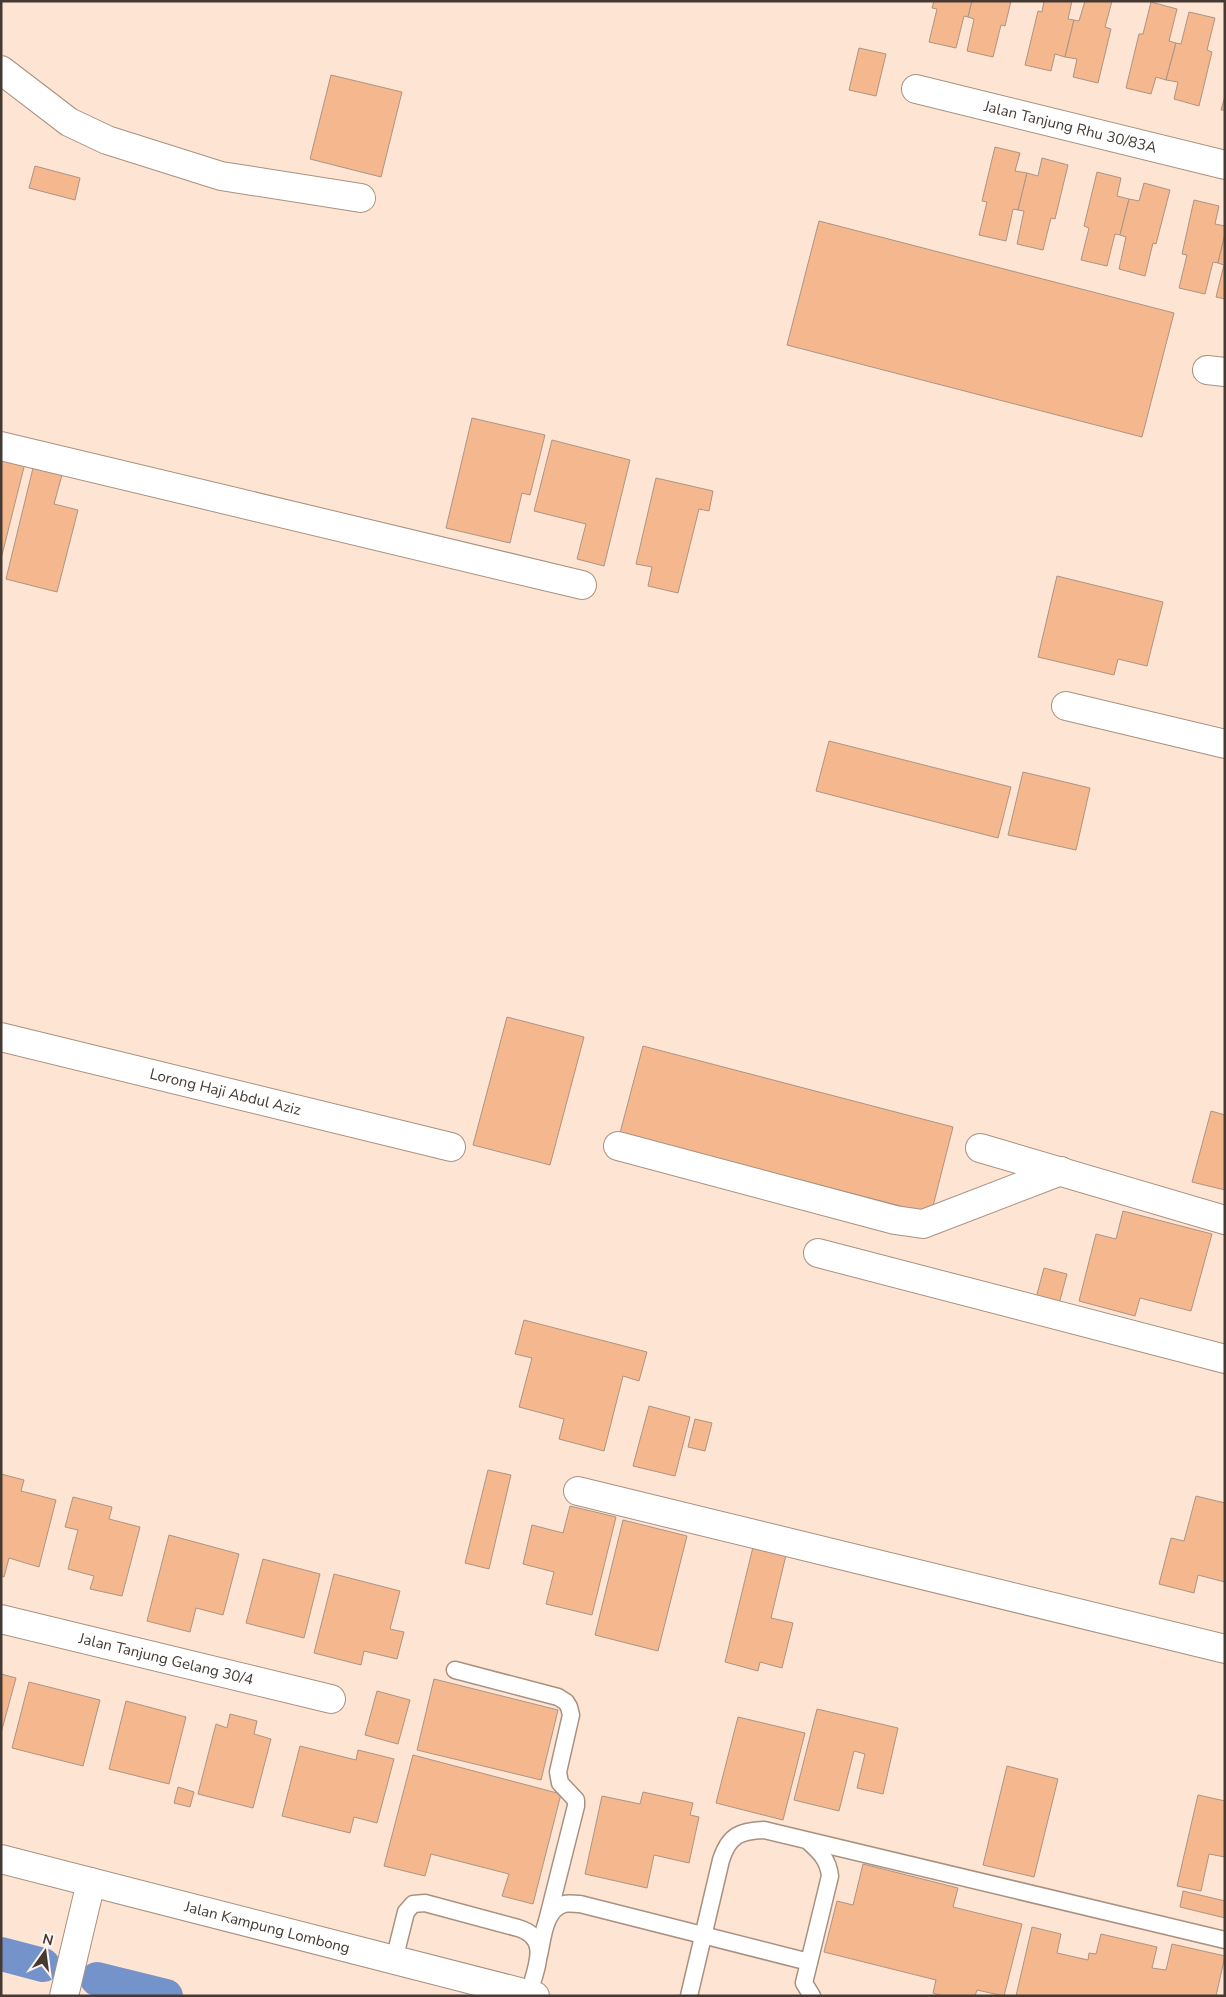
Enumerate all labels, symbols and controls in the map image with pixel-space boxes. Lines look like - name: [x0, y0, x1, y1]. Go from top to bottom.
- street label: Jalan Tanjung Rhu 30/83A: [981, 96, 1159, 158]
- street label: Lorong Haji Abdul Aziz: [148, 1064, 303, 1120]
- street label: Jalan Tanjung Gelang 30/4: [76, 1628, 256, 1690]
- street label: Jalan Kampung Lombong: [182, 1896, 352, 1958]
- north arrow: [20, 1927, 70, 1977]
- text: N: [41, 1929, 55, 1950]

